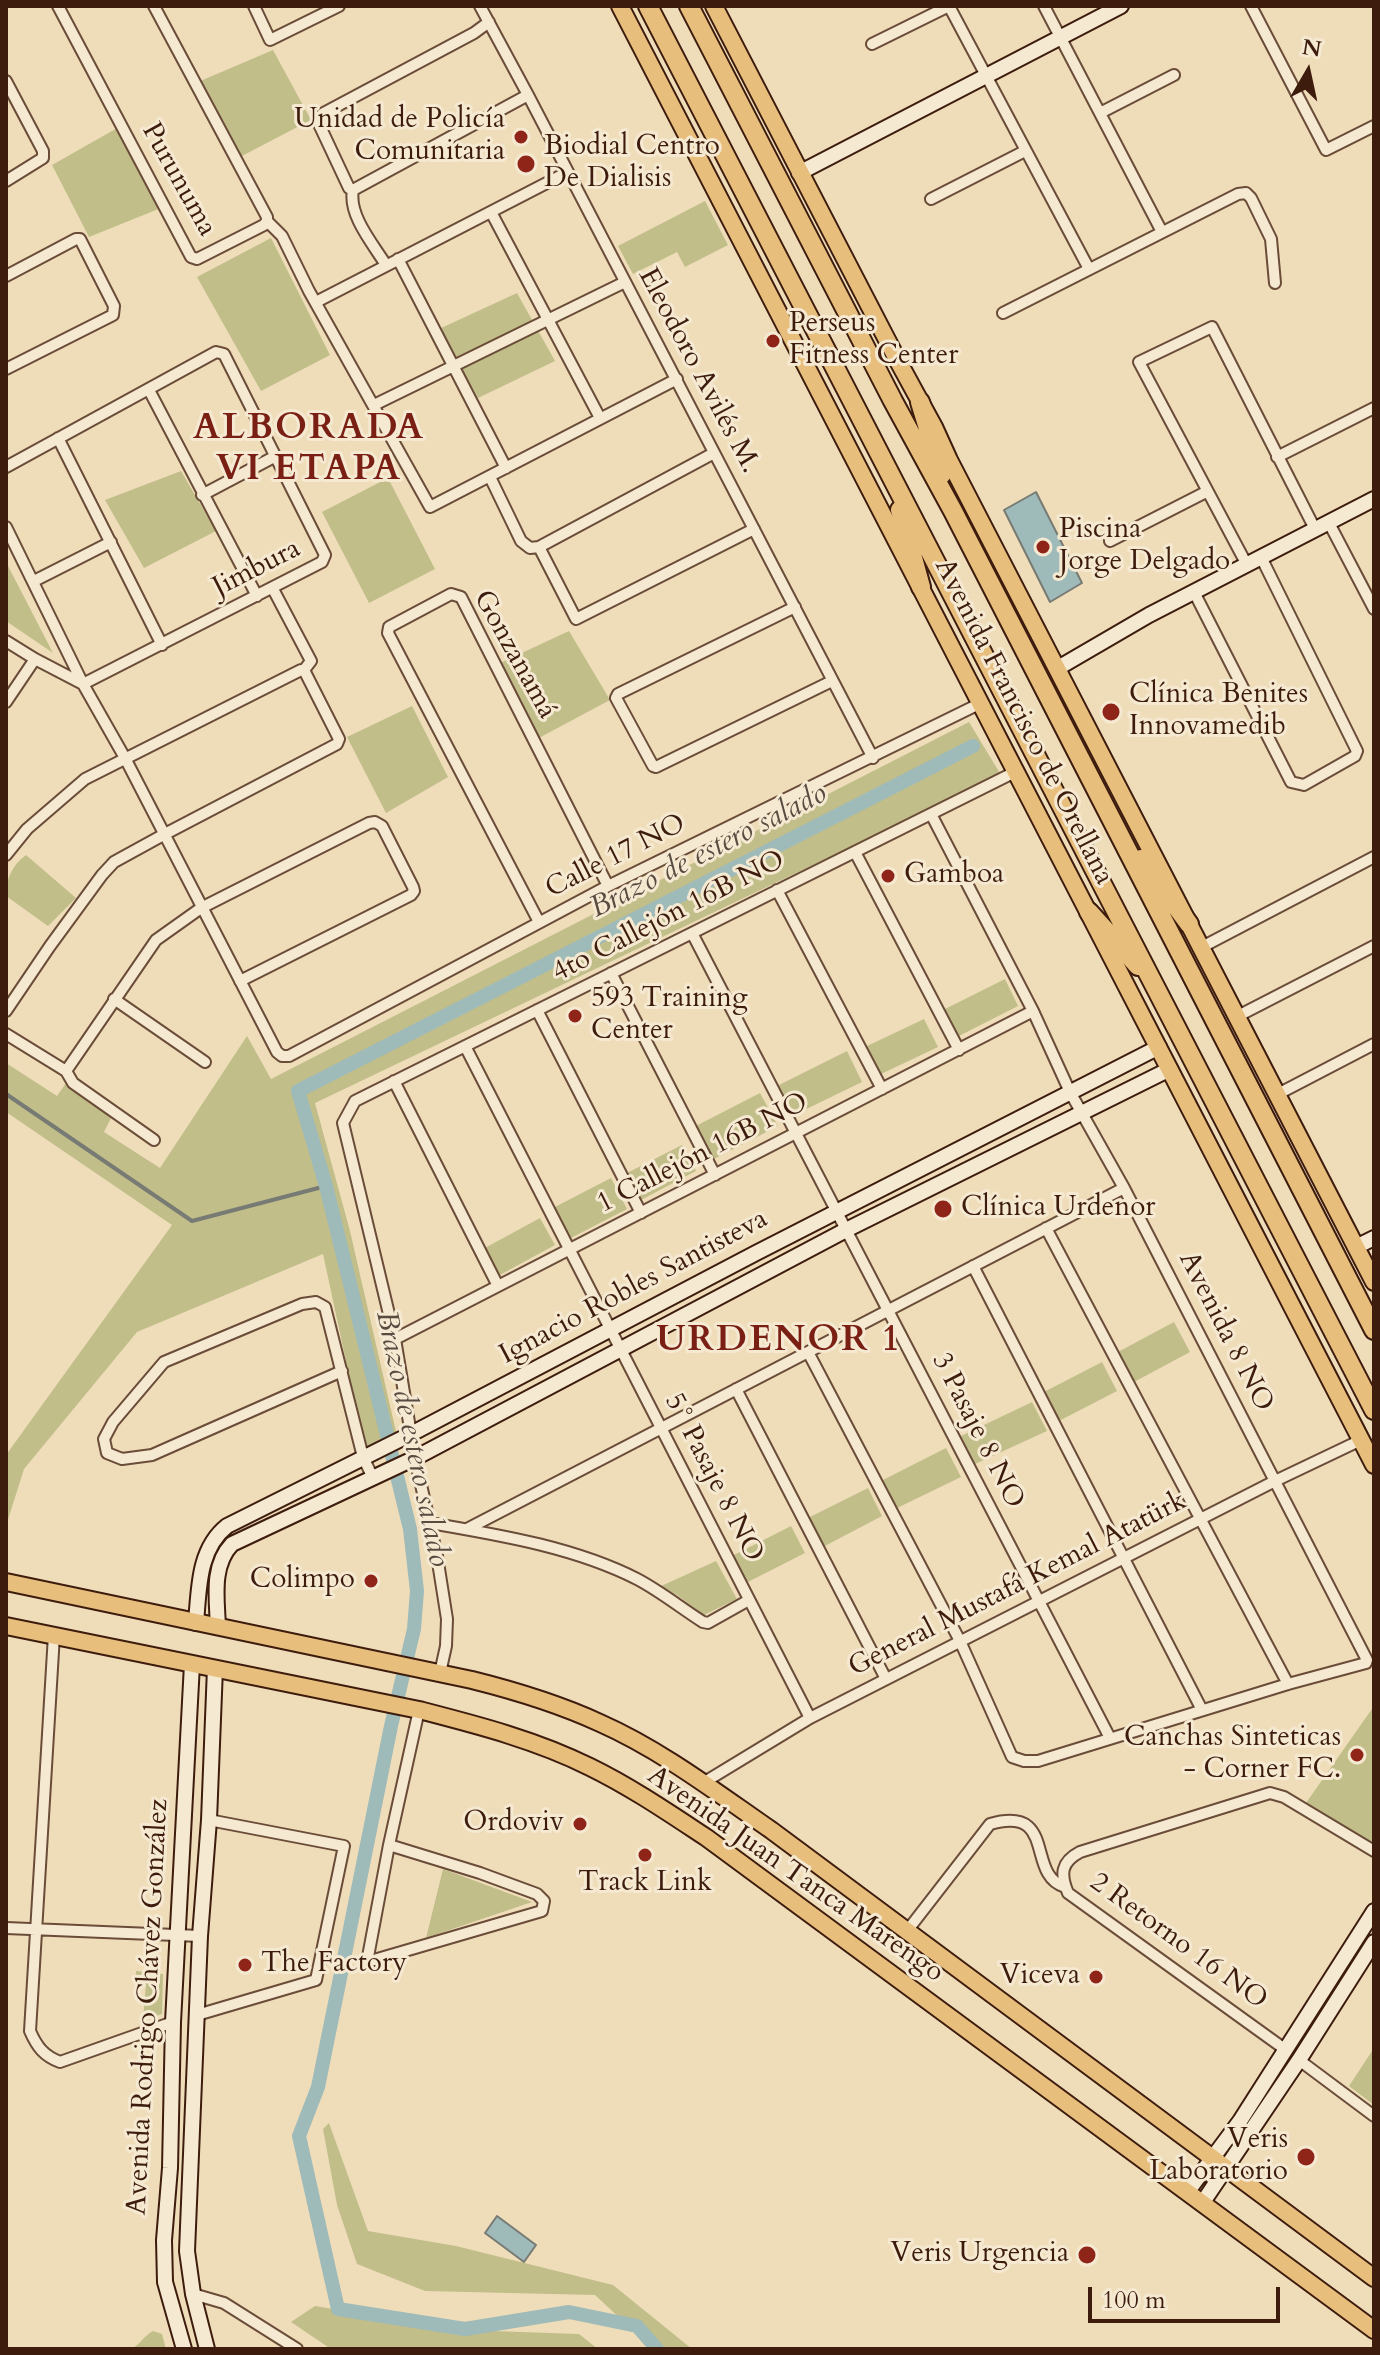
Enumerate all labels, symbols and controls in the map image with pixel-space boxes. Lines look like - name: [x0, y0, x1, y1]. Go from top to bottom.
- north arrow: [1268, 32, 1348, 112]
- text: N: [1300, 32, 1324, 65]
- place label: Unidad de Policía Comunitaria: [294, 104, 505, 170]
- street label: Purunuma: [133, 117, 223, 243]
- marker: Unidad de Policía Comunitaria: [512, 128, 530, 146]
- place label: Biodial Centro De Dialisis: [544, 131, 720, 197]
- marker: Biodial Centro De Dialisis: [515, 153, 537, 175]
- street label: Eleodoro Avilés M.: [630, 263, 766, 479]
- place label: Perseus Fitness Center: [789, 308, 958, 374]
- marker: Perseus Fitness Center: [764, 332, 782, 350]
- district label: ALBORADA VI ETAPA: [193, 408, 425, 493]
- place label: Piscina Jorge Delgado: [1059, 514, 1230, 580]
- street label: Jimbura: [208, 533, 306, 605]
- marker: Piscina Jorge Delgado: [1034, 538, 1052, 556]
- street label: Avenida Francisco de Orellana: [926, 553, 1120, 891]
- street label: Gonzanamá: [465, 585, 563, 725]
- place label: Clínica Benites Innovamedib: [1129, 679, 1308, 745]
- marker: Clínica Benites Innovamedib: [1100, 701, 1122, 723]
- water label: Brazo de estero salado: [584, 777, 834, 927]
- street label: Calle 17 NO: [541, 807, 691, 907]
- street label: 4to Callejón 16B NO: [547, 844, 791, 990]
- place label: Gamboa: [904, 859, 1004, 893]
- marker: Gamboa: [879, 867, 897, 885]
- place label: 593 Training Center: [591, 983, 748, 1049]
- marker: 593 Training Center: [566, 1007, 584, 1025]
- street label: 1 Callejón 16B NO: [592, 1086, 814, 1222]
- place label: Clínica Urdenor: [961, 1192, 1156, 1226]
- marker: Clínica Urdenor: [932, 1198, 954, 1220]
- street label: Ignacio Robles Santisteva: [494, 1203, 774, 1373]
- street label: Avenida 8 NO: [1170, 1246, 1280, 1418]
- water label: Brazo de estero salado: [366, 1308, 456, 1570]
- district label: URDENOR 1: [656, 1320, 902, 1364]
- street label: 3 Pasaje 8 NO: [923, 1348, 1031, 1514]
- street label: 5° Pasaje 8 NO: [656, 1388, 770, 1568]
- street label: General Mustafá Kemal Atatürk: [843, 1485, 1193, 1685]
- place label: Colimpo: [250, 1564, 355, 1598]
- marker: Colimpo: [362, 1572, 380, 1590]
- place label: Canchas Sinteticas - Corner FC.: [1124, 1722, 1341, 1788]
- marker: Canchas Sinteticas - Corner FC.: [1348, 1746, 1366, 1764]
- street label: Avenida Juan Tanca Marengo: [640, 1760, 950, 1990]
- street label: Avenida Rodrigo Chávez González: [121, 1798, 177, 2216]
- place label: Ordoviv: [463, 1807, 564, 1841]
- marker: Ordoviv: [571, 1815, 589, 1833]
- marker: Track Link: [636, 1846, 654, 1864]
- street label: 2 Retorno 16 NO: [1083, 1866, 1273, 2018]
- place label: Track Link: [578, 1867, 712, 1901]
- place label: The Factory: [261, 1948, 407, 1982]
- marker: The Factory: [236, 1956, 254, 1974]
- place label: Viceva: [1000, 1960, 1080, 1994]
- marker: Viceva: [1087, 1968, 1105, 1986]
- place label: Veris Laboratorio: [1149, 2124, 1288, 2190]
- marker: Veris Laboratorio: [1295, 2146, 1317, 2168]
- place label: Veris Urgencia: [891, 2238, 1069, 2272]
- marker: Veris Urgencia: [1076, 2244, 1098, 2266]
- scale bar: [1092, 2271, 1284, 2321]
- text: 100 m: [1102, 2284, 1166, 2317]

